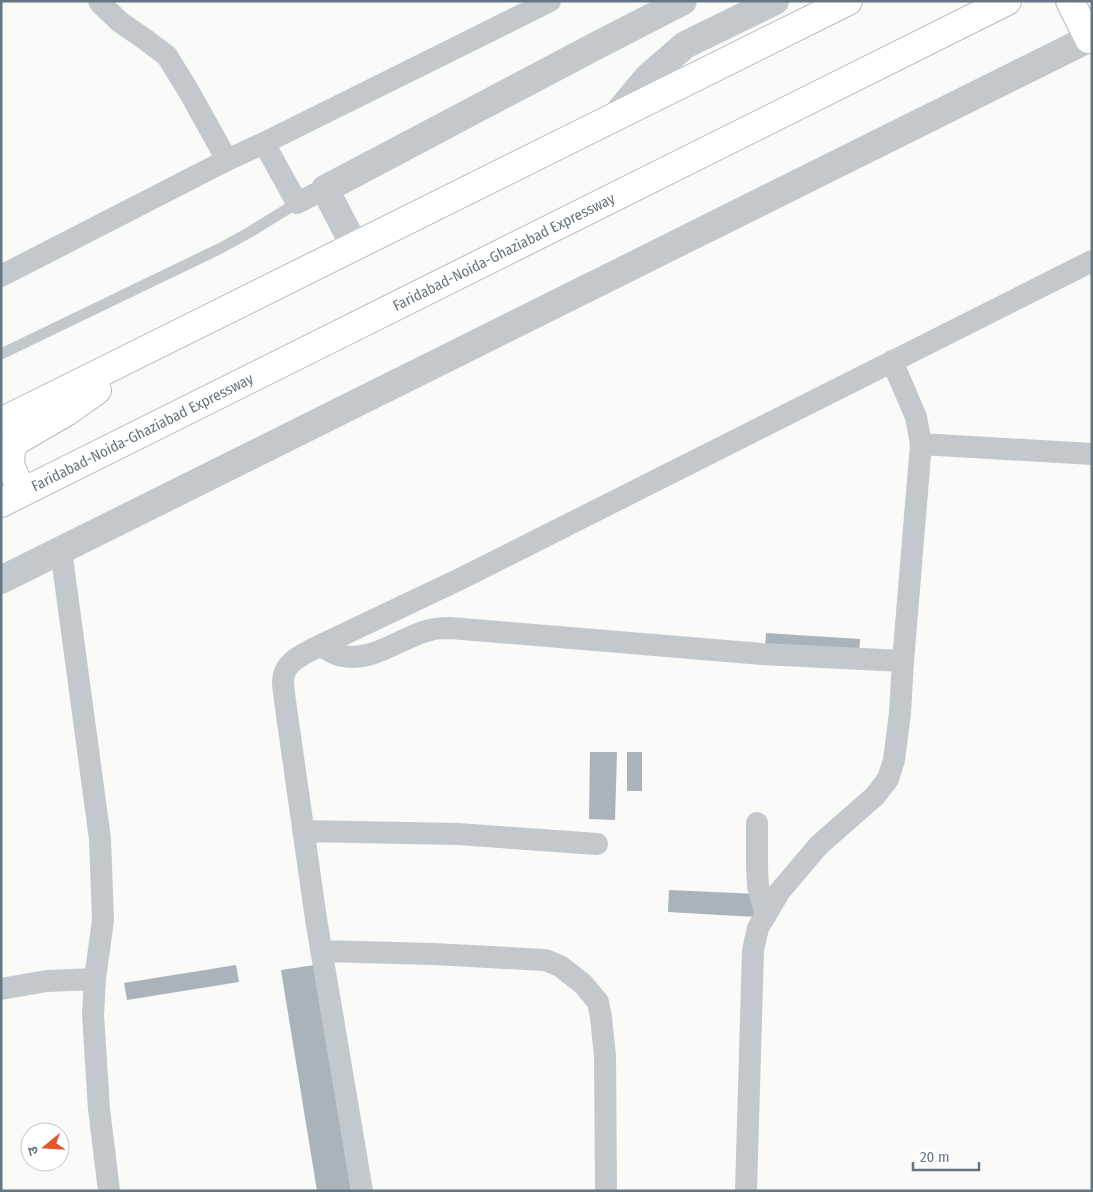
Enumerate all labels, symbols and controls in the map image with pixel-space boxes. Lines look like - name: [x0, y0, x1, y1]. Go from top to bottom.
- street label: Faridabad-Noida-Ghaziabad Expressway: [390, 189, 618, 315]
- street label: Faridabad-Noida-Ghaziabad Expressway: [29, 369, 257, 495]
- north arrow: [20, 1122, 70, 1172]
- scale bar: [913, 1140, 979, 1172]
- text: उ: [24, 1144, 42, 1157]
- text: 20 m: [920, 1148, 950, 1166]

